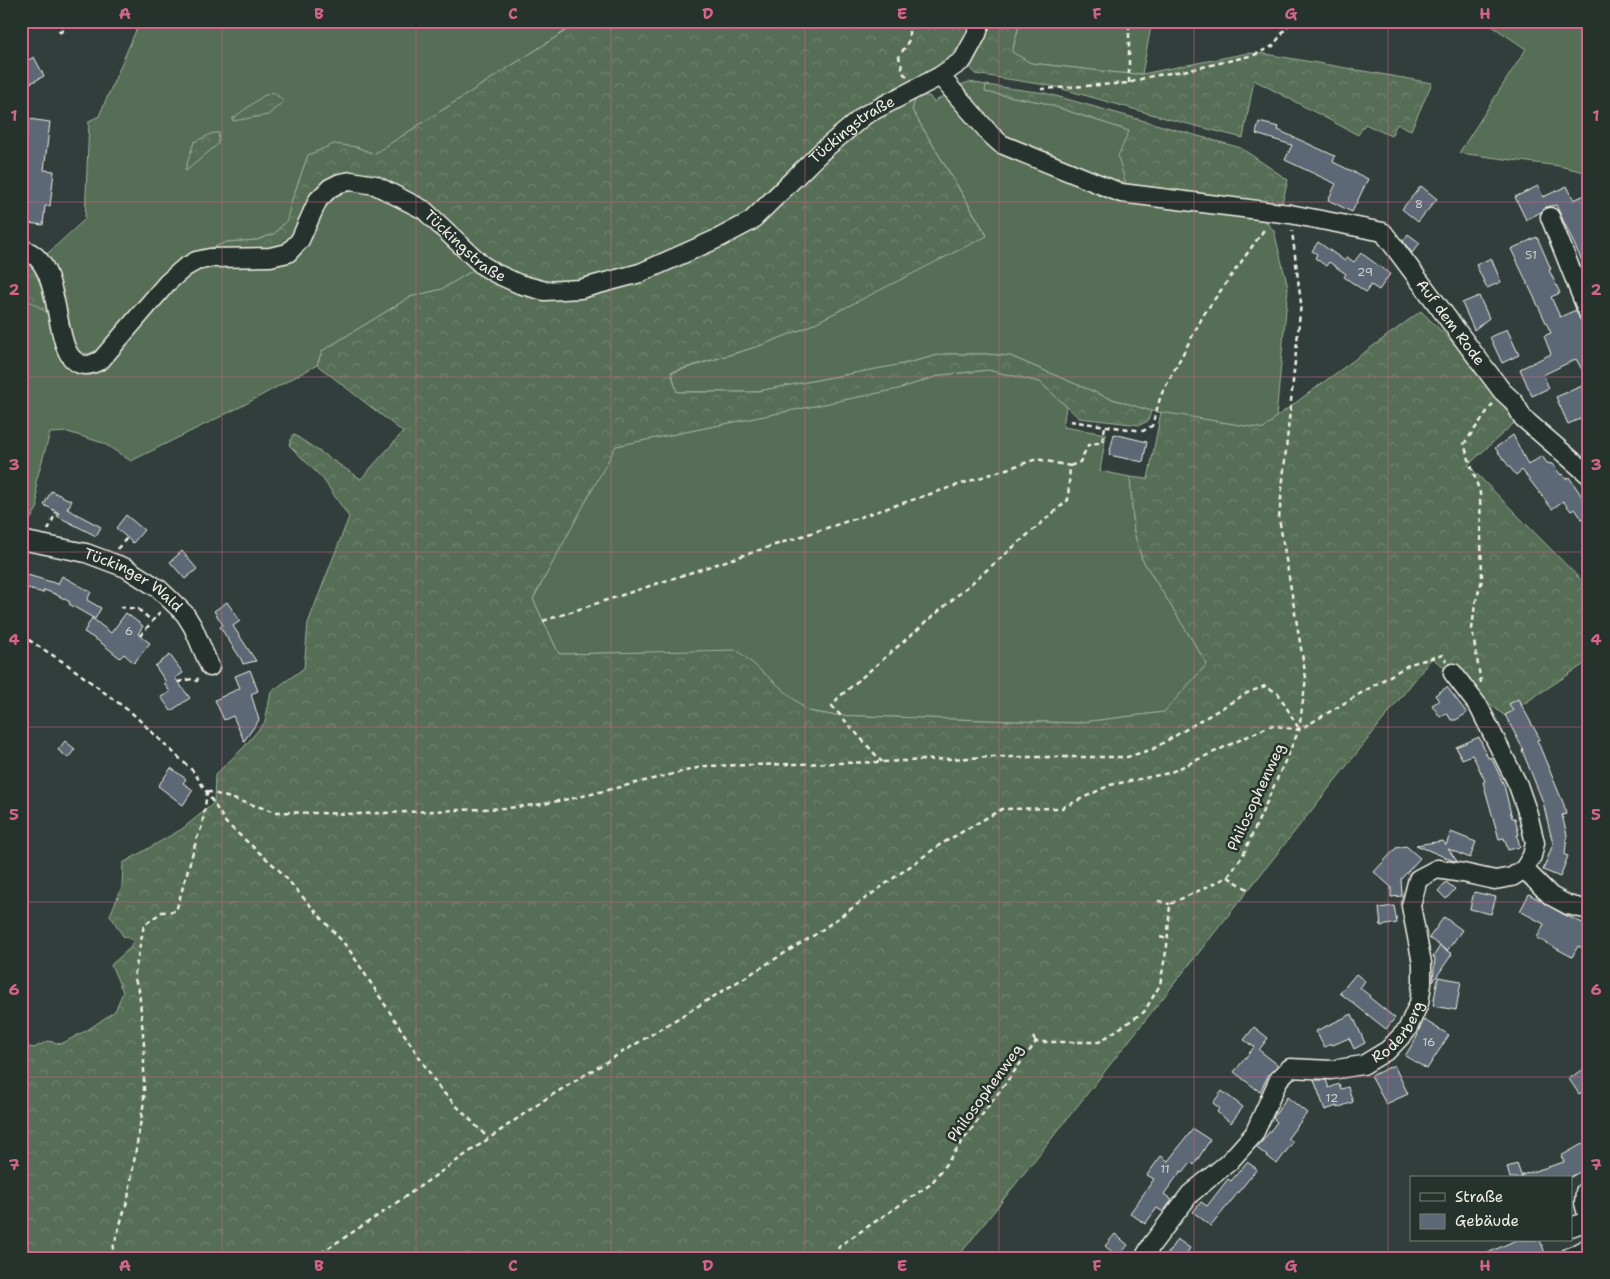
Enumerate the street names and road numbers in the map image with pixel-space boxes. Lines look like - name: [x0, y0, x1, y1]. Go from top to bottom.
- street label: Tückingstraße: [805, 91, 898, 168]
- street label: Tückingstraße: [420, 205, 509, 287]
- street label: Auf dem Rode: [1412, 275, 1489, 370]
- street label: Tückinger Wald: [81, 543, 187, 617]
- street label: Philosophenweg: [1222, 740, 1290, 854]
- street label: Roderberg: [1368, 998, 1429, 1068]
- street label: Philosophenweg: [943, 1040, 1027, 1146]

